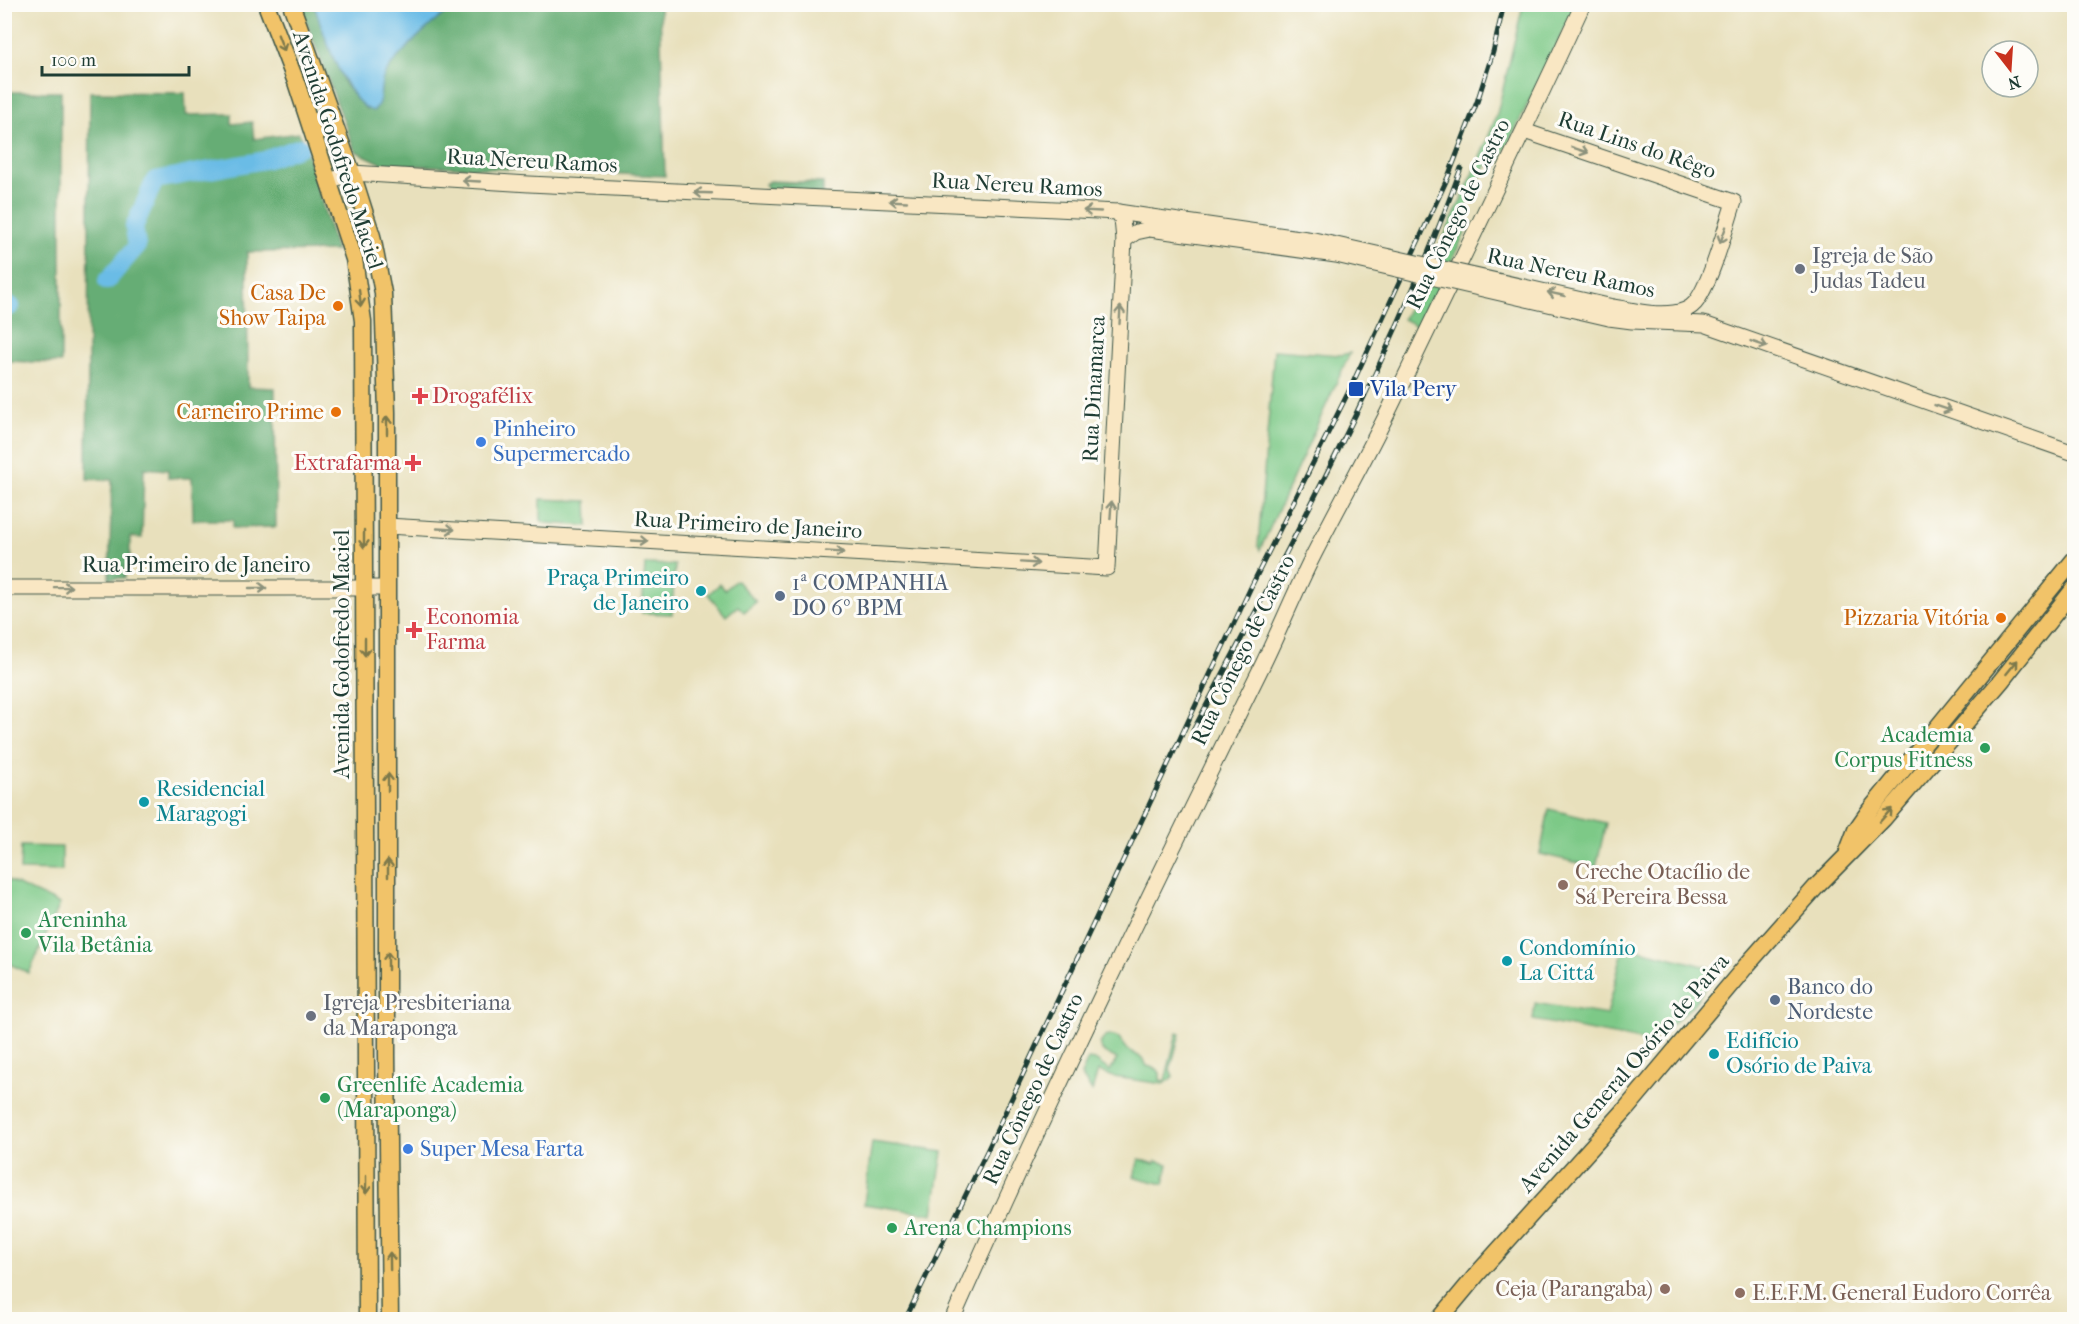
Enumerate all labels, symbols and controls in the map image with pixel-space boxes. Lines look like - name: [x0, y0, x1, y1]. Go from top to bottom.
- street label: Avenida Godofredo Maciel: [287, 26, 389, 273]
- one-way arrow: [277, 33, 288, 52]
- scale bar: [42, 39, 189, 77]
- north arrow: [1980, 39, 2040, 99]
- text: 100 m: [51, 50, 96, 71]
- text: N: [2005, 72, 2023, 94]
- street label: Rua Lins do Rêgo: [1554, 106, 1720, 184]
- street label: Rua Cônego de Castro: [1401, 114, 1515, 314]
- street label: Rua Nereu Ramos: [446, 144, 618, 178]
- one-way arrow: [1570, 145, 1589, 156]
- street label: Rua Nereu Ramos: [931, 168, 1103, 202]
- one-way arrow: [461, 175, 481, 186]
- one-way arrow: [693, 187, 713, 198]
- one-way arrow: [888, 196, 908, 207]
- one-way arrow: [1083, 206, 1103, 217]
- one-way arrow: [1716, 225, 1727, 244]
- street label: Rua Nereu Ramos: [1485, 242, 1657, 304]
- place label: Igreja de São Judas Tadeu: [1810, 243, 1933, 294]
- marker: Igreja de São Judas Tadeu: [1793, 262, 1807, 276]
- place label: Casa De Show Taipa: [219, 280, 327, 331]
- one-way arrow: [355, 288, 366, 308]
- one-way arrow: [1547, 288, 1566, 300]
- marker: Casa De Show Taipa: [331, 299, 345, 313]
- one-way arrow: [1115, 305, 1126, 325]
- street label: Rua Dinamarca: [1077, 314, 1111, 463]
- one-way arrow: [1749, 339, 1768, 350]
- place label: Vila Pery: [1369, 376, 1458, 402]
- marker: Vila Pery: [1347, 380, 1365, 398]
- place label: Drogafélix: [432, 383, 533, 409]
- marker: Drogafélix: [413, 389, 427, 403]
- place label: Carneiro Prime: [176, 399, 324, 425]
- one-way arrow: [1933, 403, 1952, 414]
- marker: Carneiro Prime: [329, 405, 343, 419]
- one-way arrow: [381, 416, 393, 436]
- place label: Pinheiro Supermercado: [493, 416, 630, 467]
- marker: Pinheiro Supermercado: [474, 435, 488, 449]
- place label: Extrafarma: [293, 450, 402, 476]
- marker: Extrafarma: [406, 456, 420, 470]
- one-way arrow: [1105, 500, 1116, 520]
- street label: Rua Primeiro de Janeiro: [633, 506, 863, 544]
- one-way arrow: [435, 523, 455, 534]
- street label: Avenida Godofredo Maciel: [329, 529, 355, 780]
- one-way arrow: [358, 529, 370, 549]
- one-way arrow: [630, 536, 650, 547]
- one-way arrow: [825, 547, 844, 558]
- street label: Rua Cônego de Castro: [1186, 550, 1300, 750]
- street label: Rua Primeiro de Janeiro: [82, 552, 310, 578]
- one-way arrow: [1019, 558, 1039, 569]
- place label: Praça Primeiro de Janeiro: [547, 565, 689, 616]
- place label: 1ª COMPANHIA DO 6º BPM: [792, 570, 949, 621]
- one-way arrow: [52, 581, 72, 593]
- one-way arrow: [247, 582, 267, 594]
- marker: Praça Primeiro de Janeiro: [694, 584, 708, 598]
- marker: 1ª COMPANHIA DO 6º BPM: [773, 589, 787, 603]
- place label: Economia Farma: [426, 604, 520, 655]
- place label: Pizzaria Vitória: [1843, 605, 1990, 631]
- marker: Pizzaria Vitória: [1994, 611, 2008, 625]
- marker: Economia Farma: [407, 623, 421, 637]
- one-way arrow: [359, 636, 371, 656]
- one-way arrow: [2006, 659, 2019, 675]
- place label: Academia Corpus Fitness: [1834, 722, 1974, 773]
- marker: Academia Corpus Fitness: [1978, 741, 1992, 755]
- one-way arrow: [382, 772, 394, 792]
- place label: Residencial Maragogi: [156, 776, 265, 827]
- marker: Residencial Maragogi: [137, 795, 151, 809]
- one-way arrow: [1879, 808, 1893, 823]
- one-way arrow: [382, 859, 394, 879]
- place label: Creche Otacílio de Sá Pereira Bessa: [1575, 859, 1750, 910]
- marker: Creche Otacílio de Sá Pereira Bessa: [1556, 878, 1570, 892]
- place label: Areninha Vila Betânia: [37, 907, 153, 958]
- marker: Areninha Vila Betânia: [19, 926, 33, 940]
- place label: Condomínio La Cittá: [1519, 935, 1636, 986]
- street label: Avenida General Osório de Paiva: [1513, 948, 1735, 1198]
- one-way arrow: [383, 952, 394, 972]
- marker: Condomínio La Cittá: [1500, 954, 1514, 968]
- place label: Banco do Nordeste: [1787, 974, 1873, 1025]
- street label: Rua Cônego de Castro: [977, 989, 1089, 1189]
- place label: Igreja Presbiteriana da Maraponga: [323, 990, 512, 1041]
- marker: Banco do Nordeste: [1768, 993, 1782, 1007]
- marker: Igreja Presbiteriana da Maraponga: [304, 1009, 318, 1023]
- place label: Edifício Osório de Paiva: [1726, 1028, 1873, 1079]
- marker: Edifício Osório de Paiva: [1707, 1047, 1721, 1061]
- place label: Greenlife Academia (Maraponga): [337, 1072, 524, 1123]
- marker: Greenlife Academia (Maraponga): [318, 1091, 332, 1105]
- place label: Super Mesa Farta: [420, 1136, 585, 1162]
- marker: Super Mesa Farta: [401, 1142, 415, 1156]
- one-way arrow: [360, 1174, 372, 1194]
- place label: Arena Champions: [903, 1215, 1072, 1241]
- marker: Arena Champions: [885, 1221, 899, 1235]
- one-way arrow: [384, 1252, 396, 1272]
- place label: Ceja (Parangaba): [1495, 1276, 1653, 1302]
- place label: E.E.F.M. General Eudoro Corrêa: [1752, 1280, 2052, 1306]
- marker: Ceja (Parangaba): [1658, 1282, 1672, 1296]
- marker: E.E.F.M. General Eudoro Corrêa: [1733, 1286, 1747, 1300]

